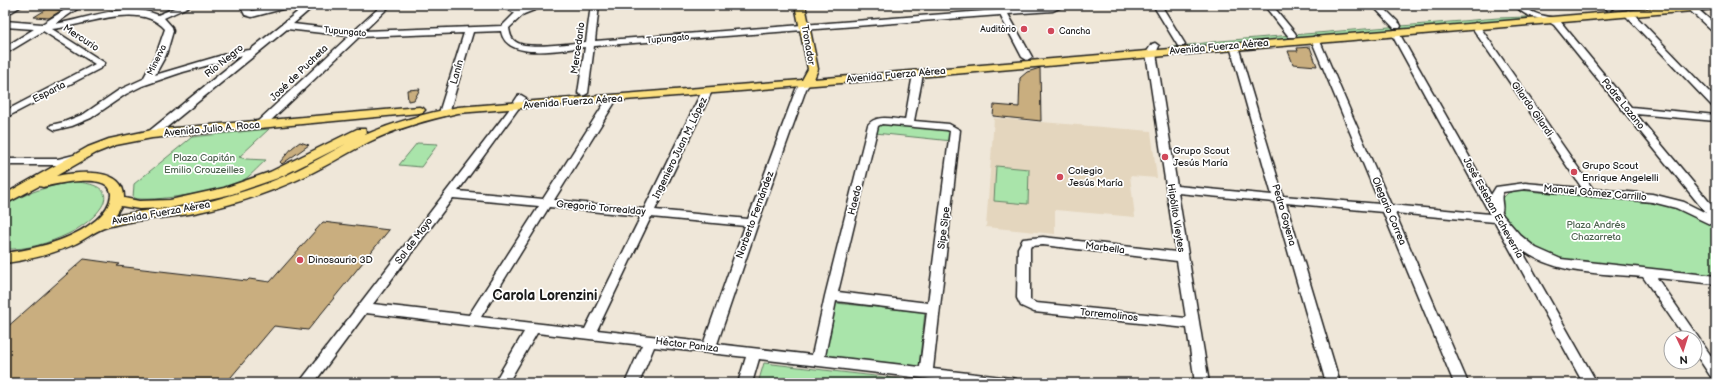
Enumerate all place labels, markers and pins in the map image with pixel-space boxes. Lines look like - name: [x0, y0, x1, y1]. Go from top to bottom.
- place label: Auditório: [980, 24, 1016, 35]
- marker: Auditório: [1019, 24, 1029, 34]
- marker: Cancha: [1046, 26, 1056, 36]
- place label: Cancha: [1059, 26, 1090, 37]
- place label: Grupo Scout Jesús María: [1173, 145, 1229, 169]
- marker: Grupo Scout Jesús María: [1160, 152, 1170, 162]
- place label: Grupo Scout Enrique Angelelli: [1582, 160, 1659, 184]
- place label: Colegio Jesús María: [1068, 165, 1123, 189]
- marker: Grupo Scout Enrique Angelelli: [1569, 167, 1579, 177]
- marker: Colegio Jesús María: [1055, 172, 1065, 182]
- place label: Dinosaurio 3D: [308, 254, 373, 266]
- marker: Dinosaurio 3D: [295, 255, 305, 265]

